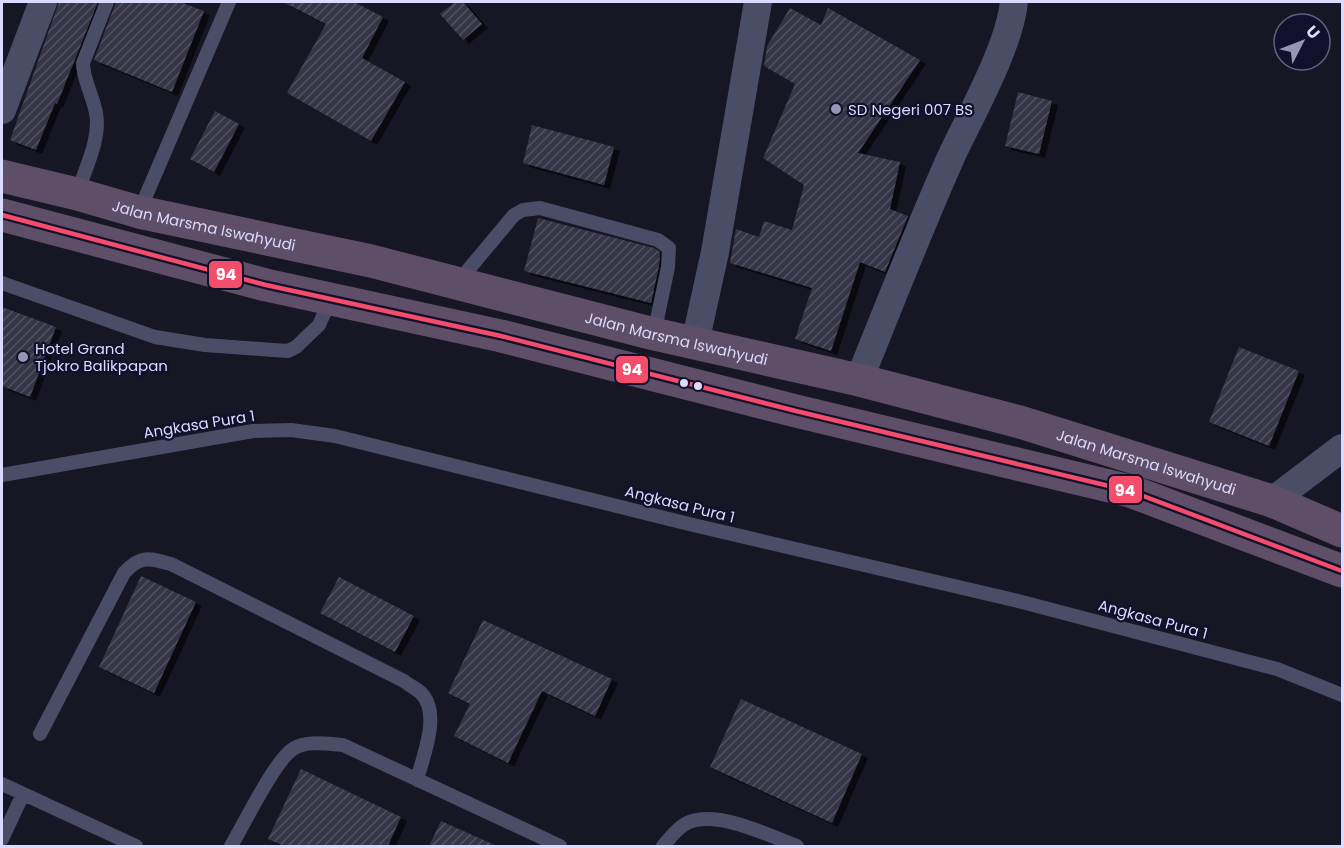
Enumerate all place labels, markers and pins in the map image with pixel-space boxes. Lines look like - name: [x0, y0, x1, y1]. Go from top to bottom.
- place label: SD Negeri 007 BS: [848, 99, 973, 120]
- marker: SD Negeri 007 BS: [829, 102, 843, 116]
- place label: Hotel Grand Tjokro Balikpapan: [35, 338, 168, 376]
- marker: Hotel Grand Tjokro Balikpapan: [16, 350, 30, 364]
- unlabelled marker: [678, 377, 690, 389]
- unlabelled marker: [692, 380, 704, 392]

